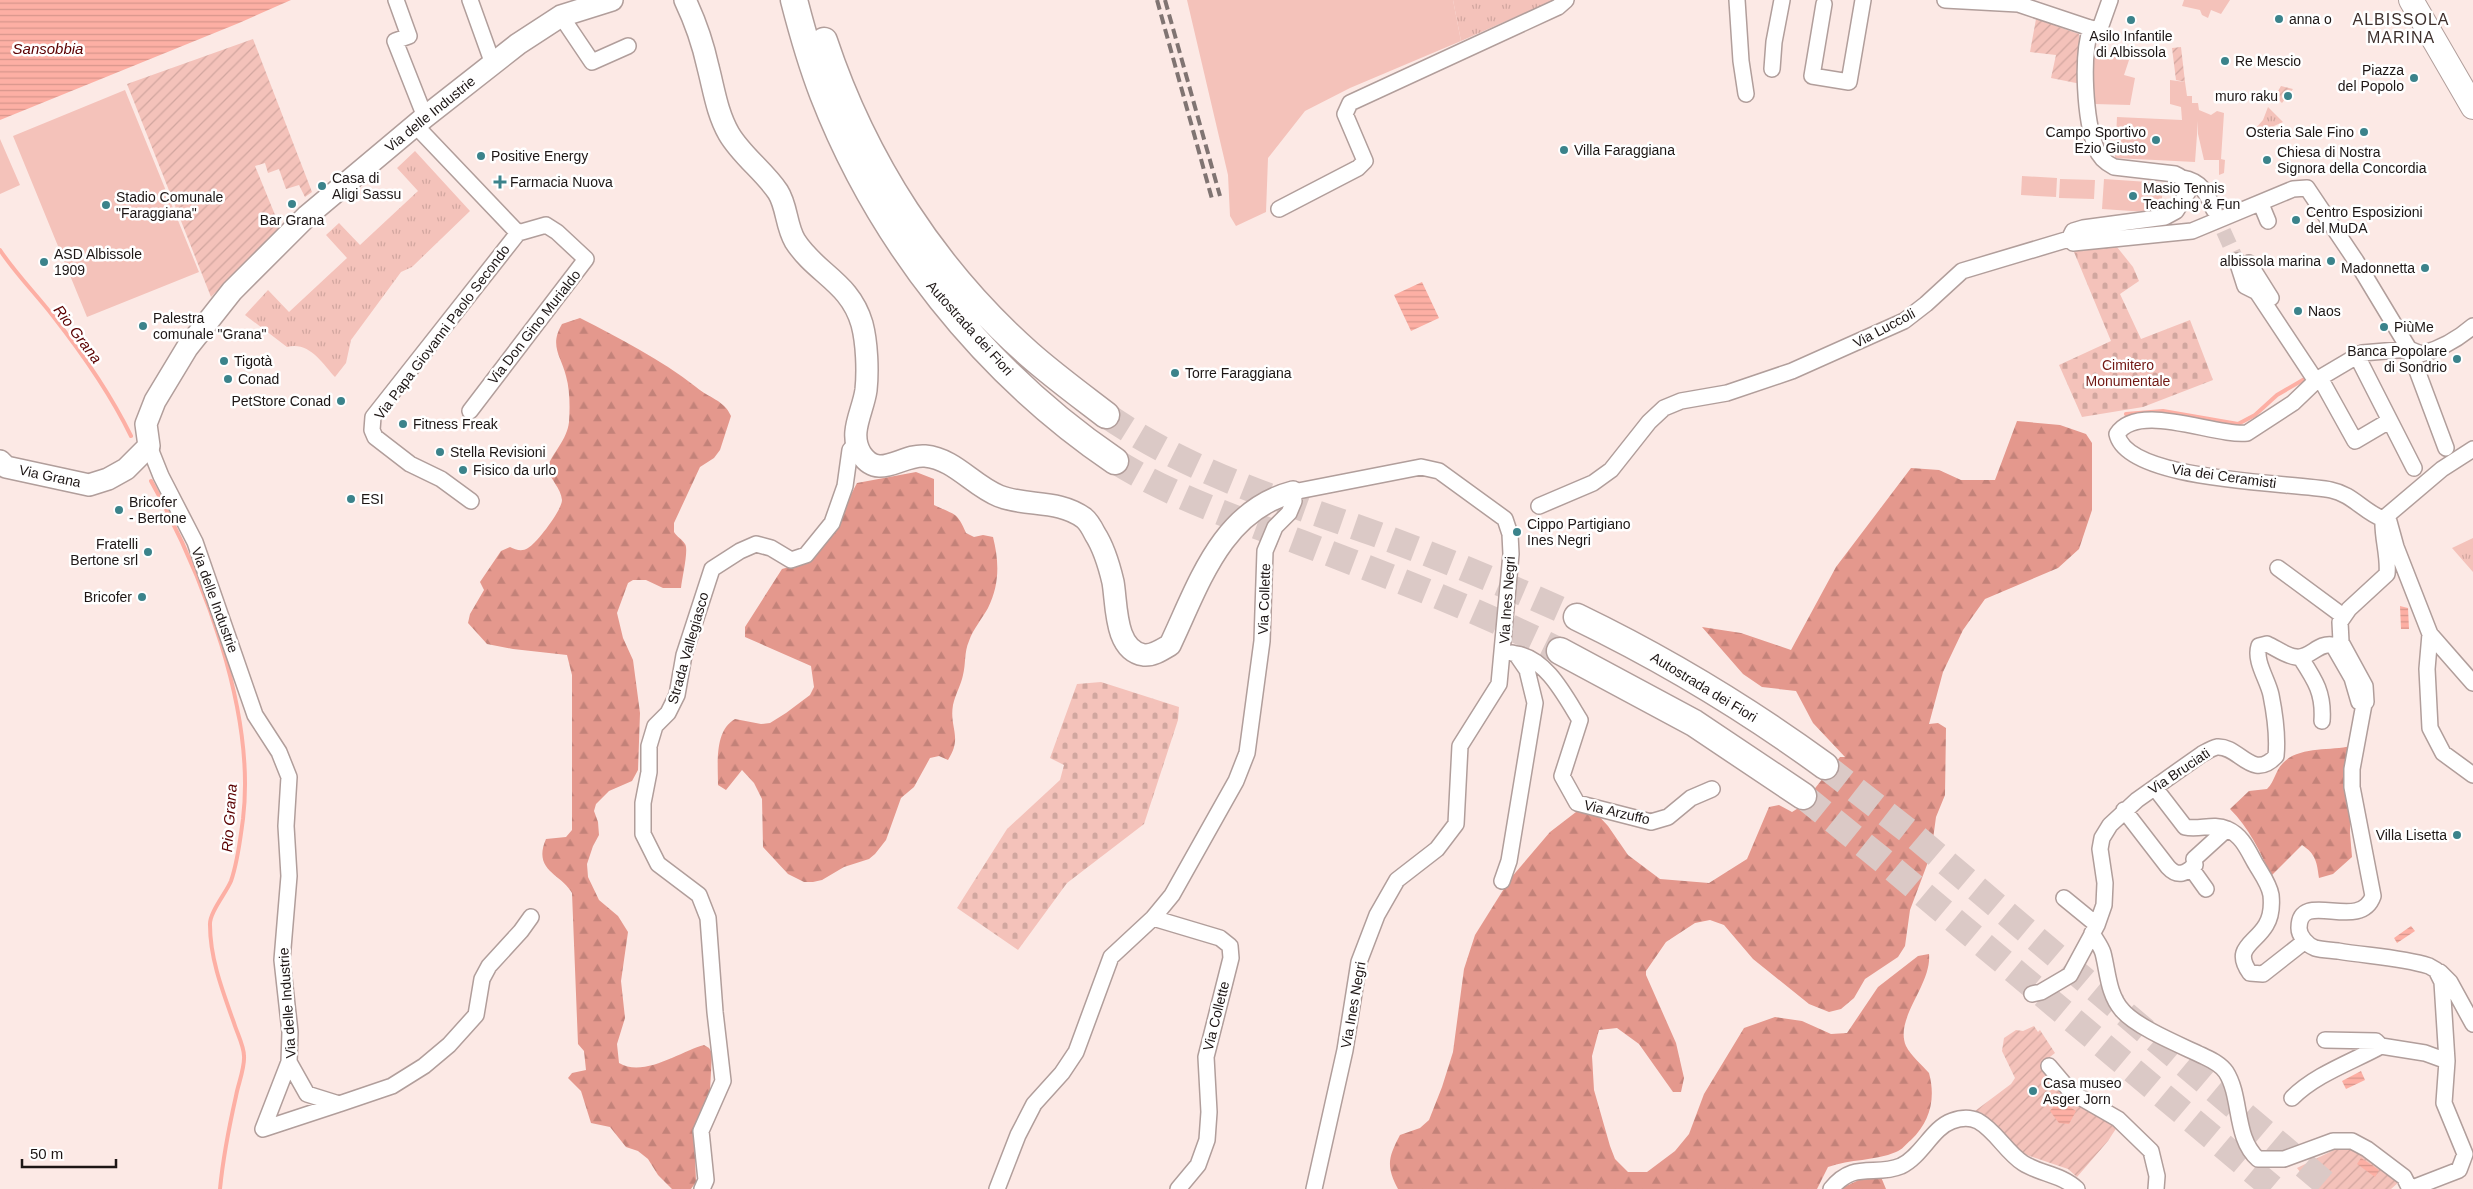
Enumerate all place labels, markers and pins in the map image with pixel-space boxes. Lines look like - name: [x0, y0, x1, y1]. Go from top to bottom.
- place label: anna o: [2289, 11, 2332, 27]
- marker: anna o: [2273, 13, 2285, 25]
- marker: Asilo Infantile di Albissola: [2125, 14, 2137, 26]
- place label: Asilo Infantile di Albissola: [2089, 28, 2173, 60]
- place label: Re Mescio: [2235, 53, 2301, 69]
- marker: Re Mescio: [2219, 55, 2231, 67]
- place label: Piazza del Popolo: [2338, 62, 2404, 94]
- marker: Piazza del Popolo: [2408, 72, 2420, 84]
- place label: muro raku: [2215, 88, 2278, 104]
- marker: muro raku: [2282, 90, 2294, 102]
- place label: Campo Sportivo Ezio Giusto: [2046, 124, 2146, 156]
- place label: Osteria Sale Fino: [2246, 124, 2354, 140]
- marker: Osteria Sale Fino: [2358, 126, 2370, 138]
- marker: Campo Sportivo Ezio Giusto: [2150, 134, 2162, 146]
- place label: Villa Faraggiana: [1574, 142, 1675, 158]
- marker: Villa Faraggiana: [1558, 144, 1570, 156]
- place label: Chiesa di Nostra Signora della Concordia: [2277, 144, 2427, 176]
- place label: Positive Energy: [491, 148, 588, 164]
- marker: Positive Energy: [475, 150, 487, 162]
- marker: Chiesa di Nostra Signora della Concordia: [2261, 154, 2273, 166]
- place label: Casa di Aligi Sassu: [332, 170, 401, 202]
- place label: Farmacia Nuova: [510, 174, 613, 190]
- marker: Farmacia Nuova: [494, 176, 506, 188]
- marker: Casa di Aligi Sassu: [316, 180, 328, 192]
- place label: Masio Tennis Teaching & Fun: [2143, 180, 2240, 212]
- place label: Stadio Comunale "Faraggiana": [116, 189, 224, 221]
- marker: Masio Tennis Teaching & Fun: [2127, 190, 2139, 202]
- marker: Bar Grana: [286, 198, 298, 210]
- marker: Stadio Comunale "Faraggiana": [100, 199, 112, 211]
- place label: Centro Esposizioni del MuDA: [2306, 204, 2423, 236]
- place label: Bar Grana: [260, 212, 325, 228]
- marker: Centro Esposizioni del MuDA: [2290, 214, 2302, 226]
- place label: ASD Albissole 1909: [54, 246, 142, 278]
- place label: albissola marina: [2220, 253, 2321, 269]
- marker: albissola marina: [2325, 255, 2337, 267]
- marker: ASD Albissole 1909: [38, 256, 50, 268]
- place label: Madonnetta: [2341, 260, 2415, 276]
- marker: Madonnetta: [2419, 262, 2431, 274]
- place label: Naos: [2308, 303, 2341, 319]
- marker: Naos: [2292, 305, 2304, 317]
- place label: Palestra comunale "Grana": [153, 310, 266, 342]
- place label: PiùMe: [2394, 319, 2434, 335]
- marker: Palestra comunale "Grana": [137, 320, 149, 332]
- marker: PiùMe: [2378, 321, 2390, 333]
- place label: Banca Popolare di Sondrio: [2347, 343, 2447, 375]
- place label: Tigotà: [234, 353, 273, 369]
- marker: Banca Popolare di Sondrio: [2451, 353, 2463, 365]
- marker: Tigotà: [218, 355, 230, 367]
- place label: Torre Faraggiana: [1185, 365, 1292, 381]
- marker: Torre Faraggiana: [1169, 367, 1181, 379]
- place label: Conad: [238, 371, 279, 387]
- marker: Conad: [222, 373, 234, 385]
- place label: PetStore Conad: [231, 393, 331, 409]
- marker: PetStore Conad: [335, 395, 347, 407]
- place label: Fitness Freak: [413, 416, 499, 432]
- marker: Fitness Freak: [397, 418, 409, 430]
- place label: Stella Revisioni: [450, 444, 546, 460]
- marker: Stella Revisioni: [434, 446, 446, 458]
- place label: Fisico da urlo: [473, 462, 556, 478]
- marker: Fisico da urlo: [457, 464, 469, 476]
- place label: ESI: [361, 491, 384, 507]
- marker: ESI: [345, 493, 357, 505]
- place label: Bricofer - Bertone: [129, 494, 187, 526]
- marker: Bricofer - Bertone: [113, 504, 125, 516]
- place label: Cippo Partigiano Ines Negri: [1527, 516, 1631, 548]
- marker: Cippo Partigiano Ines Negri: [1511, 526, 1523, 538]
- place label: Fratelli Bertone srl: [70, 536, 138, 568]
- marker: Fratelli Bertone srl: [142, 546, 154, 558]
- place label: Bricofer: [84, 589, 132, 605]
- marker: Bricofer: [136, 591, 148, 603]
- place label: Villa Lisetta: [2376, 827, 2447, 843]
- marker: Villa Lisetta: [2451, 829, 2463, 841]
- place label: Casa museo Asger Jorn: [2043, 1075, 2122, 1107]
- marker: Casa museo Asger Jorn: [2027, 1085, 2039, 1097]

